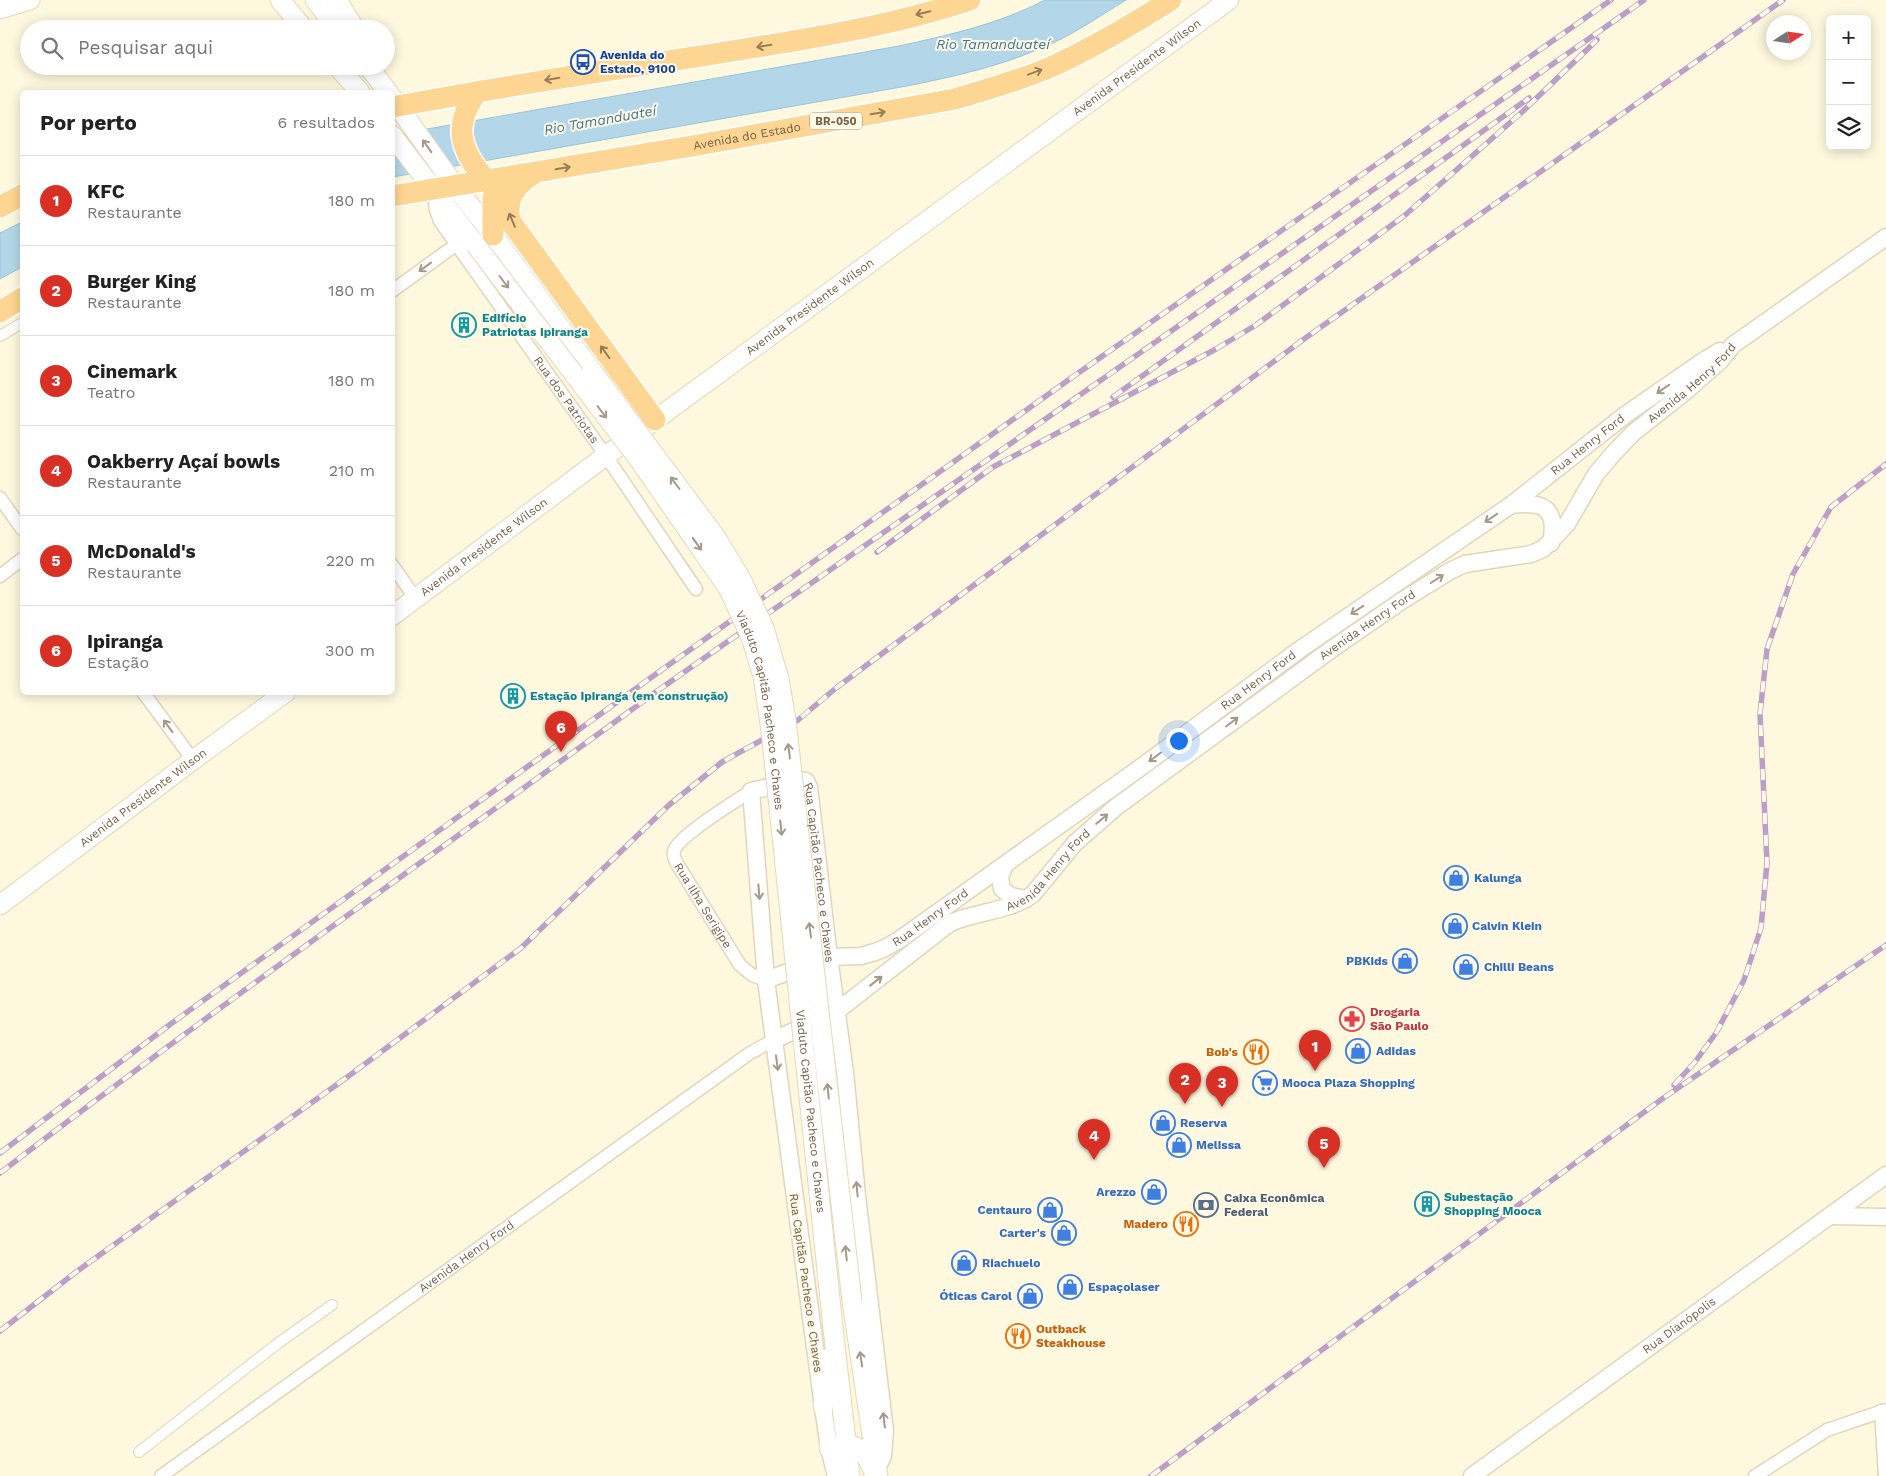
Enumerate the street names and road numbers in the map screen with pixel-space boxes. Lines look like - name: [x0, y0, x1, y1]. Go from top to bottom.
- street label: Avenida Presidente Wilson: [1070, 16, 1203, 119]
- road number: BR-050: [810, 112, 862, 130]
- street label: Avenida do Estado: [692, 120, 802, 153]
- street label: Avenida Presidente Wilson: [743, 255, 877, 358]
- street label: Avenida Henry Ford: [1645, 340, 1739, 426]
- street label: Rua dos Patriotas: [531, 354, 602, 446]
- street label: Rua Henry Ford: [1548, 411, 1627, 478]
- street label: Avenida Presidente Wilson: [418, 495, 550, 599]
- street label: Avenida Henry Ford: [1317, 587, 1418, 663]
- street label: Viaduto Capitão Pacheco e Chaves: [733, 608, 786, 811]
- street label: Rua Henry Ford: [1218, 648, 1299, 713]
- street label: Avenida Presidente Wilson: [77, 745, 209, 850]
- street label: Rua Capitão Pacheco e Chaves: [801, 780, 837, 963]
- street label: Avenida Henry Ford: [1004, 826, 1093, 914]
- street label: Rua Ilha Serigipe: [671, 860, 735, 951]
- street label: Rua Henry Ford: [890, 886, 971, 949]
- street label: Viaduto Capitão Pacheco e Chaves: [793, 1009, 828, 1214]
- street label: Rua Capitão Pacheco e Chaves: [786, 1193, 826, 1373]
- street label: Avenida Henry Ford: [416, 1218, 517, 1296]
- street label: Rua Dianópolis: [1640, 1294, 1718, 1357]

